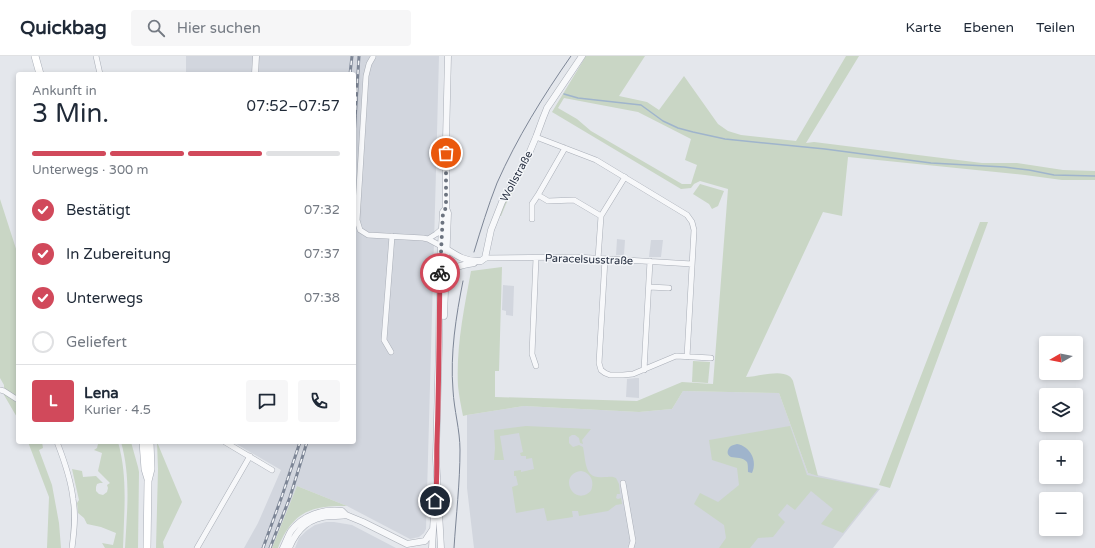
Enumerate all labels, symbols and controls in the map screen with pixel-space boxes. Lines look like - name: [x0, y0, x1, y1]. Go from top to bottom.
- search box: [131, 10, 411, 46]
- text: Quickbag: [20, 17, 107, 39]
- icon: search: [145, 17, 167, 39]
- text: Hier suchen: [177, 19, 261, 37]
- text: Karte: [906, 19, 941, 36]
- text: Ebenen: [963, 19, 1014, 36]
- text: Teilen: [1036, 19, 1075, 36]
- text: Ankunft in: [32, 83, 97, 99]
- text: 07:52–07:57: [247, 97, 340, 115]
- text: 3 Min.: [32, 98, 109, 129]
- pin: [429, 136, 463, 170]
- icon: bag: [435, 142, 457, 164]
- street label: Wollstraße: [498, 149, 535, 204]
- text: Unterwegs · 300 m: [32, 162, 149, 178]
- icon: check: [32, 199, 54, 221]
- text: Bestätigt: [66, 201, 131, 219]
- text: 07:32: [304, 202, 340, 218]
- icon: check: [32, 243, 54, 265]
- text: In Zubereitung: [66, 245, 171, 263]
- text: 07:37: [304, 246, 340, 262]
- street label: Paracelsusstraße: [545, 251, 633, 268]
- courier: [420, 253, 460, 293]
- icon: bike: [429, 262, 451, 284]
- icon: check: [32, 287, 54, 309]
- text: Unterwegs: [66, 289, 143, 307]
- text: 07:38: [304, 290, 340, 306]
- text: Geliefert: [66, 333, 127, 351]
- north arrow: [1039, 336, 1083, 380]
- map controls: [1039, 336, 1083, 536]
- button: chat: [246, 380, 288, 422]
- button: phone: [298, 380, 340, 422]
- text: Lena: [84, 384, 119, 402]
- button: layers: [1039, 388, 1083, 432]
- text: L: [49, 392, 57, 410]
- text: Kurier · 4.5: [84, 402, 151, 418]
- button: +: [1039, 440, 1083, 484]
- pin: [418, 484, 452, 518]
- icon: home: [424, 490, 446, 512]
- button: −: [1039, 492, 1083, 536]

